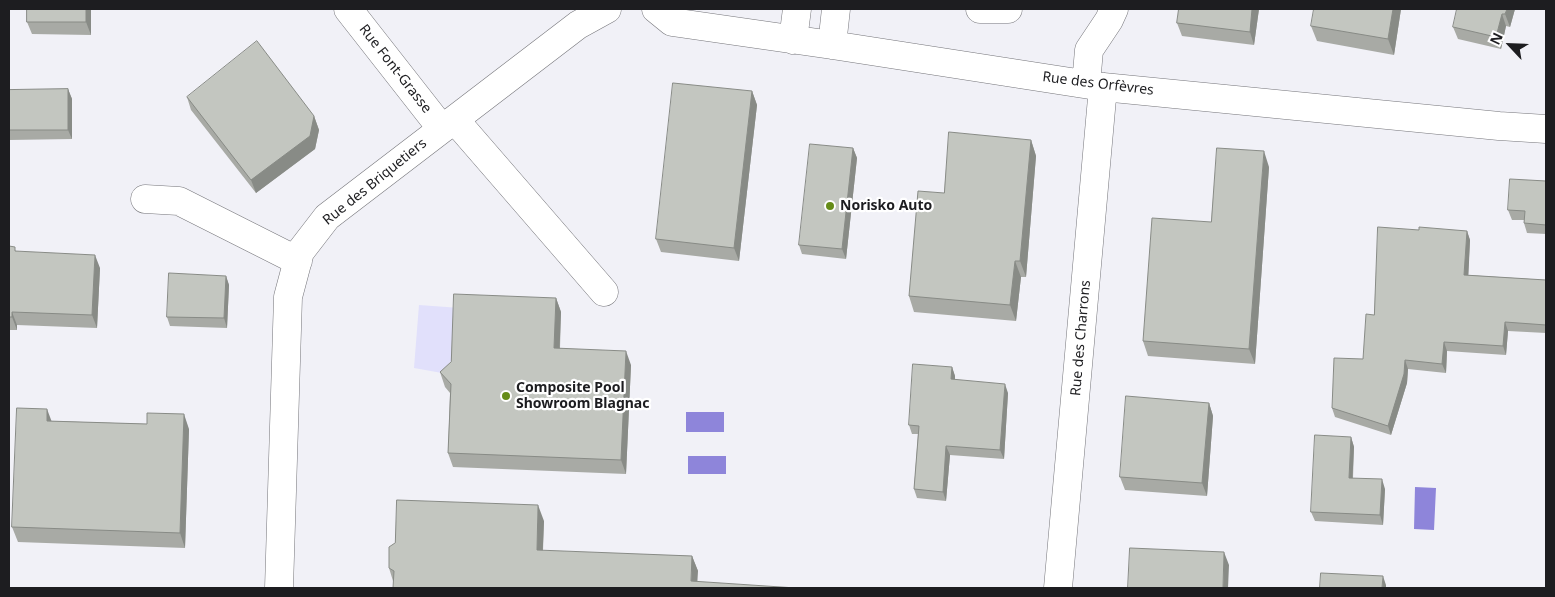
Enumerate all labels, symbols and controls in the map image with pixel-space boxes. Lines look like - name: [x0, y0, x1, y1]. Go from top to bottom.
- north arrow: [1485, 20, 1535, 70]
- street label: Rue Font-Grasse: [355, 21, 435, 117]
- text: N: [1485, 29, 1507, 48]
- street label: Rue des Orfèvres: [1041, 69, 1155, 99]
- street label: Rue des Briquetiers: [320, 135, 430, 229]
- place label: Norisko Auto: [840, 198, 932, 214]
- marker: Norisko Auto: [824, 200, 836, 212]
- street label: Rue des Charrons: [1068, 279, 1094, 397]
- place label: Composite Pool Showroom Blagnac: [516, 380, 649, 412]
- marker: Composite Pool Showroom Blagnac: [500, 390, 512, 402]

